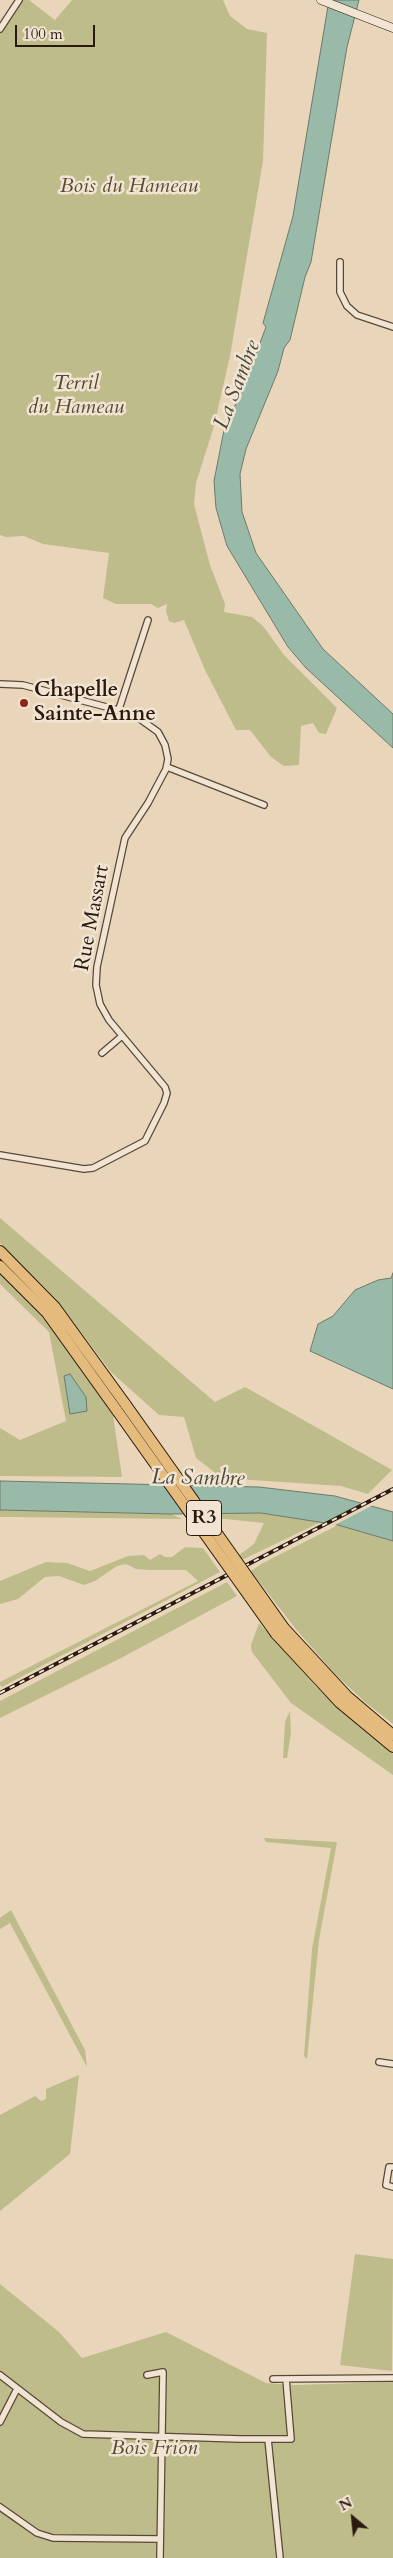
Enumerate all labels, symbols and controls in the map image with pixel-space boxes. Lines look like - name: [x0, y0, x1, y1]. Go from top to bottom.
- scale bar: [18, 15, 98, 47]
- text: 100 m: [23, 24, 63, 44]
- park label: Bois du Hameau: [60, 174, 198, 200]
- water label: La Sambre: [209, 337, 267, 433]
- park label: Terril du Hameau: [28, 371, 124, 421]
- place label: Chapelle Sainte-Anne: [34, 678, 156, 728]
- marker: Chapelle Sainte-Anne: [18, 697, 30, 709]
- street label: Rue Massart: [70, 863, 116, 973]
- water label: La Sambre: [151, 1465, 245, 1493]
- road number: R3: [186, 1500, 222, 1536]
- park label: Bois Frion: [111, 2436, 197, 2462]
- north arrow: [328, 2493, 378, 2543]
- text: N: [336, 2493, 356, 2516]

